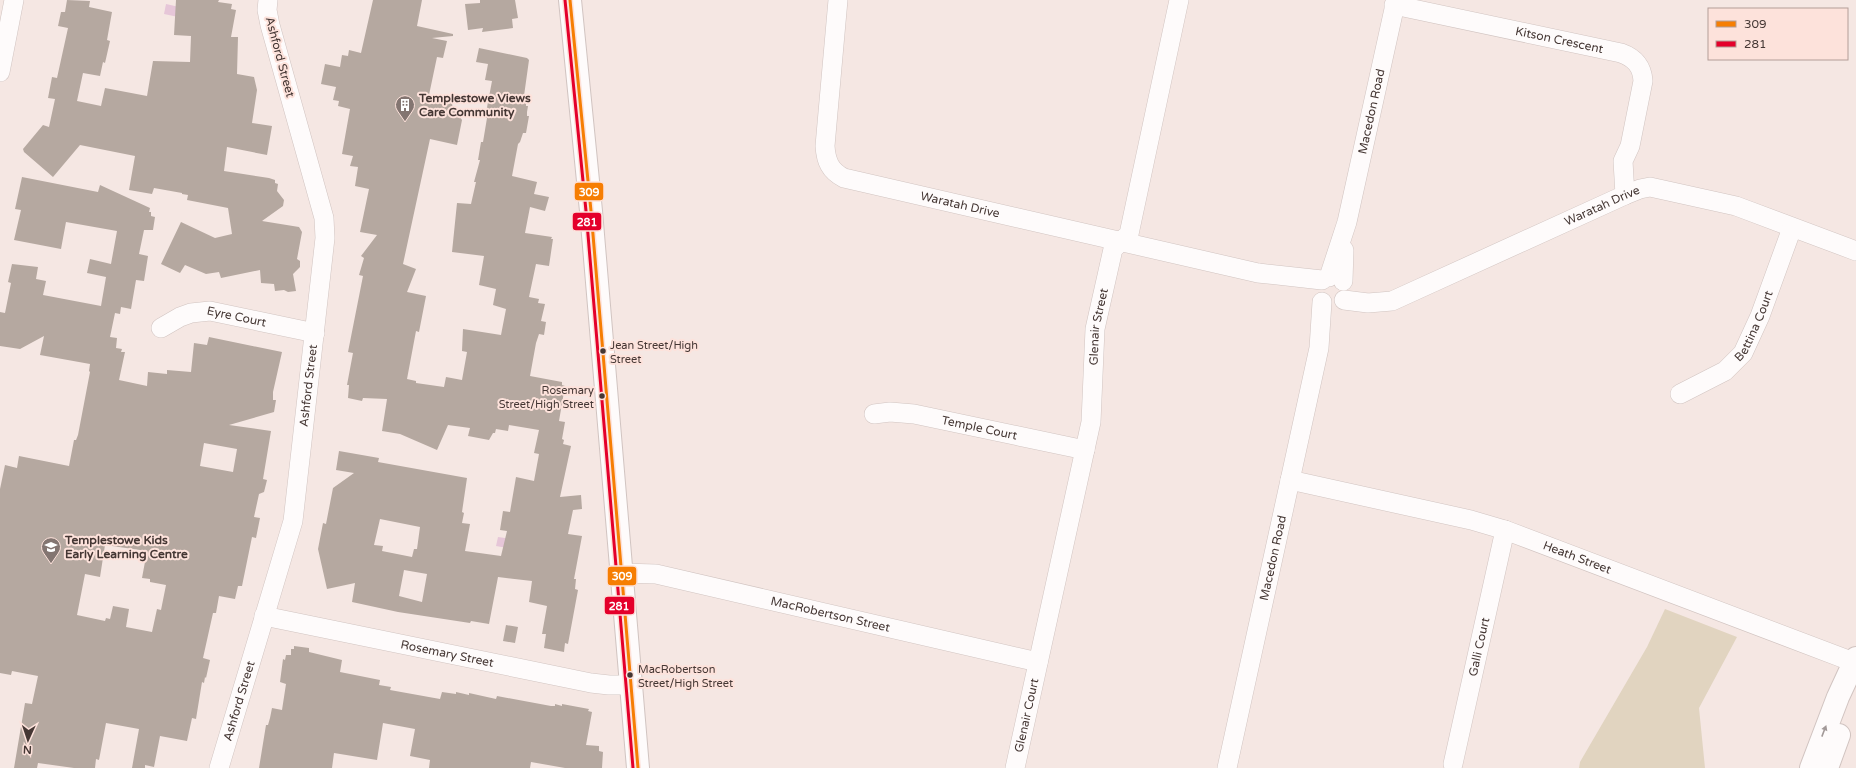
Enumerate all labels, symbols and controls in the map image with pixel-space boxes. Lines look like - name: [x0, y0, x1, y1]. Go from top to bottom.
- legend: [1708, 8, 1848, 60]
- street label: Ashford Street: [263, 15, 298, 99]
- text: 309: [1744, 17, 1767, 31]
- street label: Kitson Crescent: [1514, 24, 1605, 56]
- text: 281: [1744, 37, 1767, 51]
- street label: Macedon Road: [1355, 68, 1388, 156]
- place label: Templestowe Views Care Community: [418, 91, 531, 120]
- building icon: Templestowe Views Care Community: [394, 94, 416, 122]
- line badge: 309: [574, 182, 604, 201]
- street label: Waratah Drive: [1562, 183, 1642, 229]
- text: 309: [579, 186, 599, 199]
- street label: Waratah Drive: [919, 189, 1001, 221]
- line badge: 281: [572, 212, 602, 231]
- text: 281: [577, 216, 597, 229]
- street label: Glenair Street: [1086, 286, 1111, 366]
- street label: Bettina Court: [1732, 288, 1776, 364]
- street label: Eyre Court: [206, 304, 268, 330]
- place label: Jean Street/High Street: [610, 339, 698, 366]
- street label: Ashford Street: [297, 343, 320, 428]
- marker: Jean Street/High Street: [598, 346, 608, 356]
- place label: Rosemary Street/High Street: [499, 384, 594, 411]
- marker: Rosemary Street/High Street: [597, 391, 607, 401]
- street label: Temple Court: [940, 413, 1019, 443]
- street label: Macedon Road: [1257, 514, 1289, 602]
- place label: Templestowe Kids Early Learning Centre: [64, 533, 188, 562]
- school or university icon: Templestowe Kids Early Learning Centre: [40, 536, 62, 564]
- street label: Heath Street: [1541, 538, 1614, 577]
- line badge: 309: [607, 566, 637, 586]
- text: 309: [612, 570, 632, 583]
- street label: MacRobertson Street: [769, 594, 892, 635]
- line badge: 281: [604, 596, 635, 615]
- text: 281: [609, 600, 629, 613]
- street label: Galli Court: [1466, 616, 1492, 678]
- street label: Rosemary Street: [399, 637, 495, 670]
- street label: Ashford Street: [220, 659, 258, 743]
- place label: MacRobertson Street/High Street: [638, 663, 733, 690]
- marker: MacRobertson Street/High Street: [625, 670, 635, 680]
- street label: Glenair Court: [1012, 676, 1042, 754]
- north arrow: [8, 720, 48, 760]
- one-way arrow: [1821, 725, 1827, 737]
- text: N: [23, 743, 32, 756]

